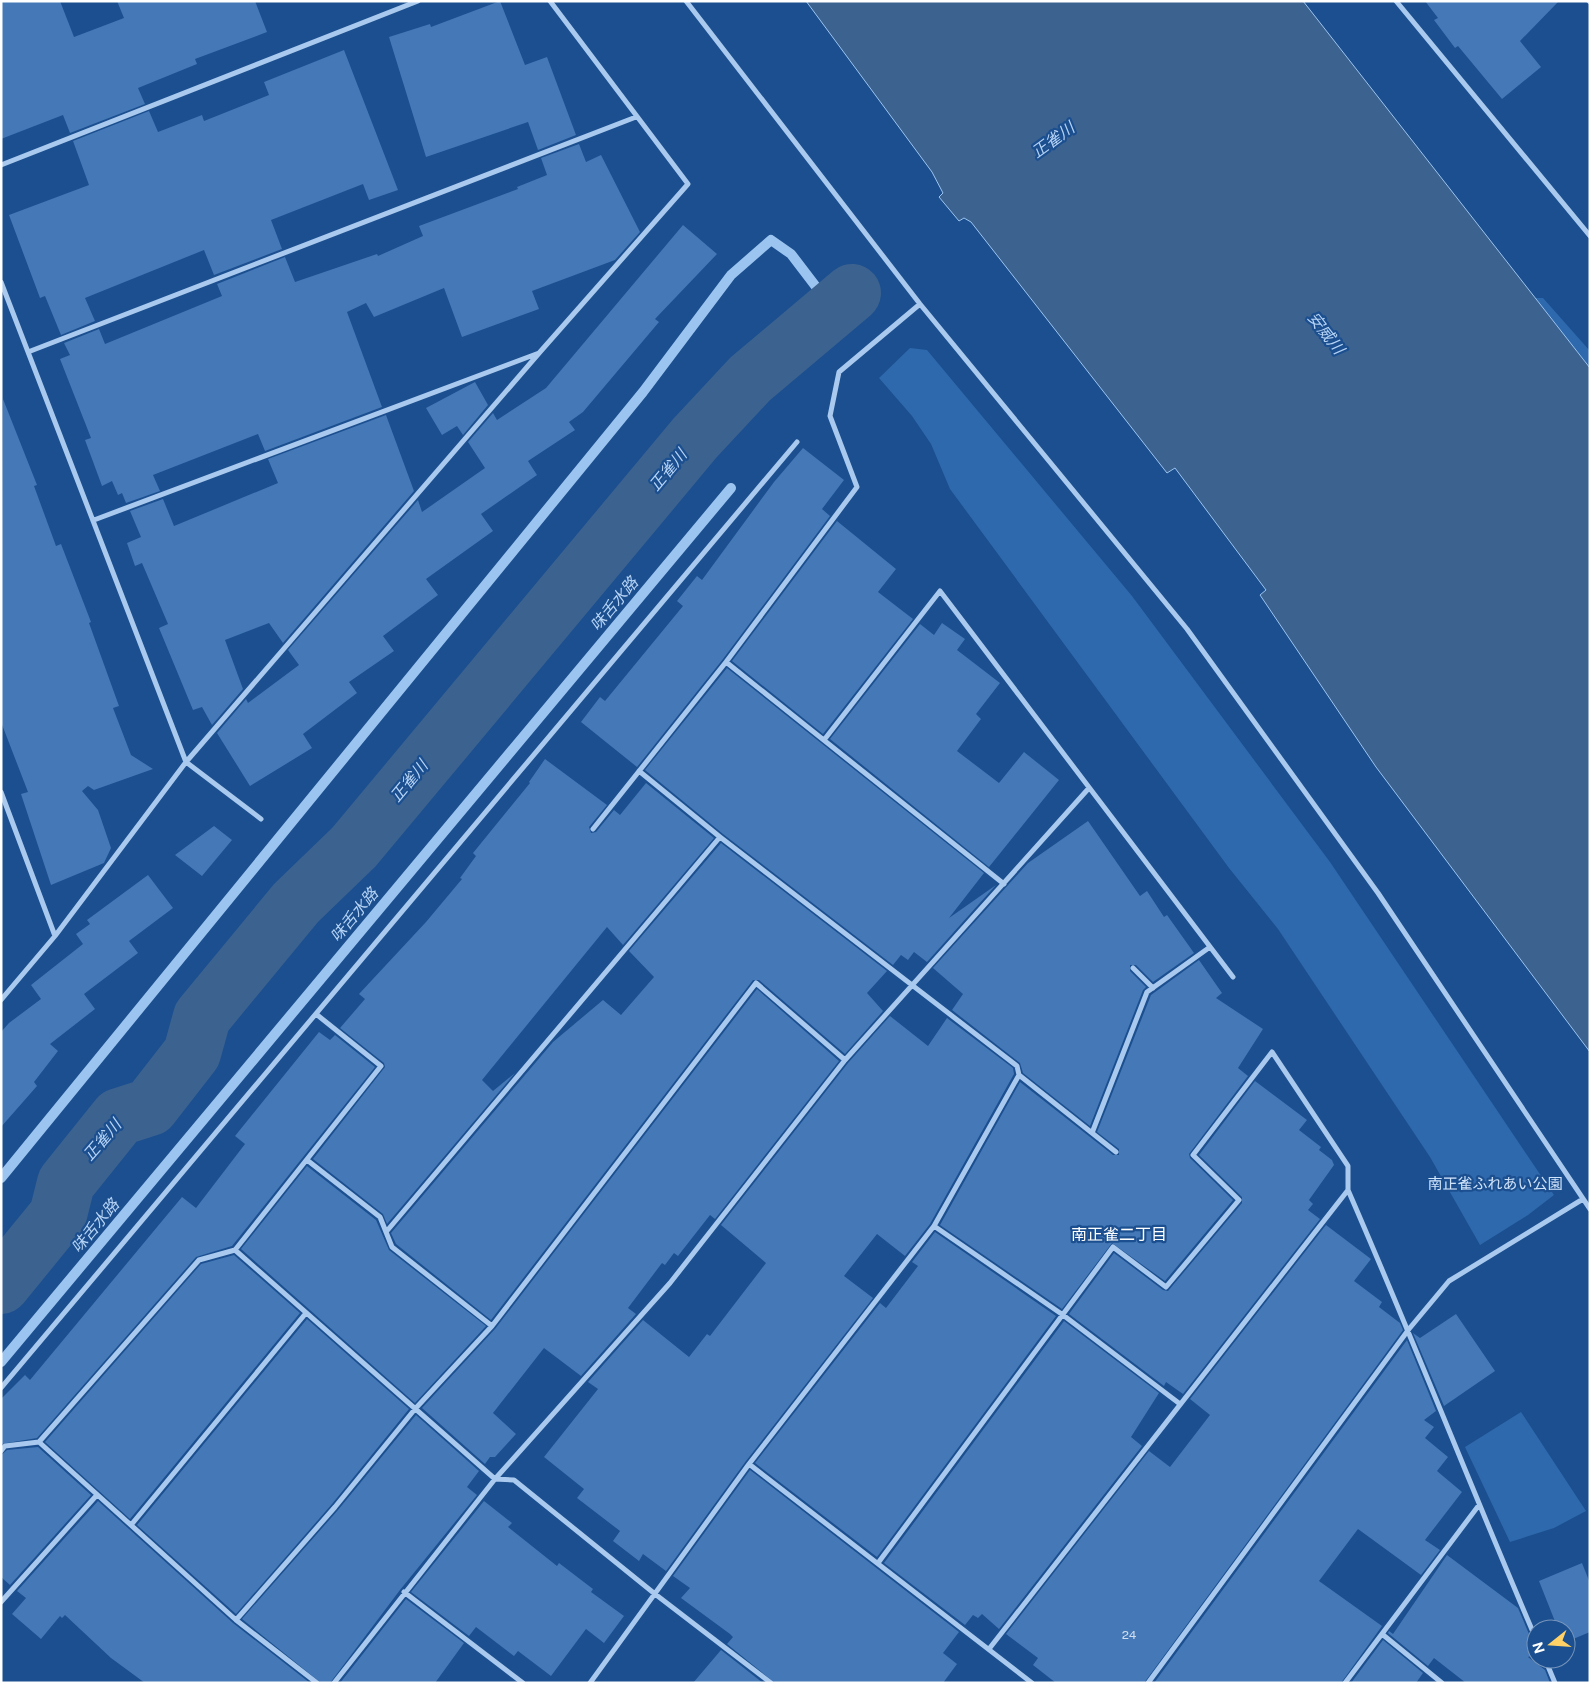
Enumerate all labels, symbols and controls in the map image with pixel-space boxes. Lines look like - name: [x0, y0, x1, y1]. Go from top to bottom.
- water label: 正雀川: [1028, 117, 1080, 162]
- water label: 安威川: [1304, 308, 1349, 359]
- water label: 正雀川: [645, 444, 692, 494]
- water label: 味舌水路: [586, 572, 643, 635]
- water label: 正雀川: [386, 755, 433, 805]
- water label: 味舌水路: [326, 883, 383, 946]
- water label: 正雀川: [79, 1114, 126, 1164]
- park label: 南正雀ふれあい公園: [1427, 1175, 1563, 1192]
- water label: 味舌水路: [67, 1194, 124, 1257]
- district label: 南正雀二丁目: [1071, 1225, 1167, 1244]
- north arrow: [1526, 1619, 1576, 1669]
- house number: 24: [1122, 1628, 1137, 1642]
- text: N: [1529, 1640, 1548, 1655]

